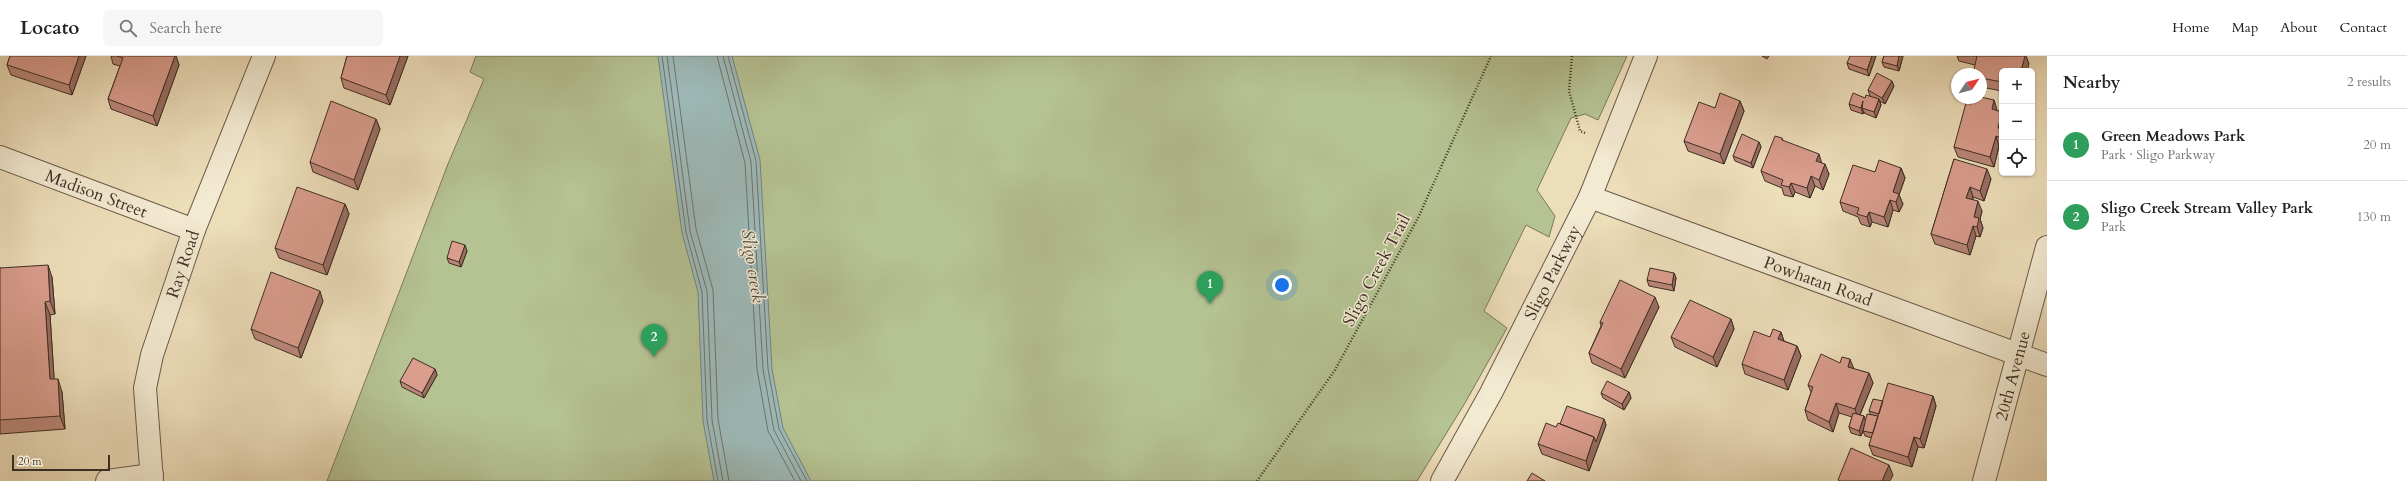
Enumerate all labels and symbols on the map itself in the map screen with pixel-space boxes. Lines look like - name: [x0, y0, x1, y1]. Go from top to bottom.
- north arrow: [1951, 68, 1987, 104]
- street label: Madison Street: [42, 164, 151, 224]
- street label: Sligo Creek Trail: [1337, 209, 1416, 331]
- street label: Sligo Parkway: [1519, 221, 1586, 324]
- street label: Ray Road: [161, 227, 205, 301]
- water label: Sligo creek: [734, 227, 771, 305]
- street label: Powhatan Road: [1760, 251, 1875, 312]
- pin: 1: [1197, 271, 1223, 304]
- your location: [1272, 275, 1292, 295]
- pin: 2: [641, 324, 667, 357]
- street label: 20th Avenue: [1990, 329, 2036, 423]
- scale bar: [12, 453, 110, 472]

